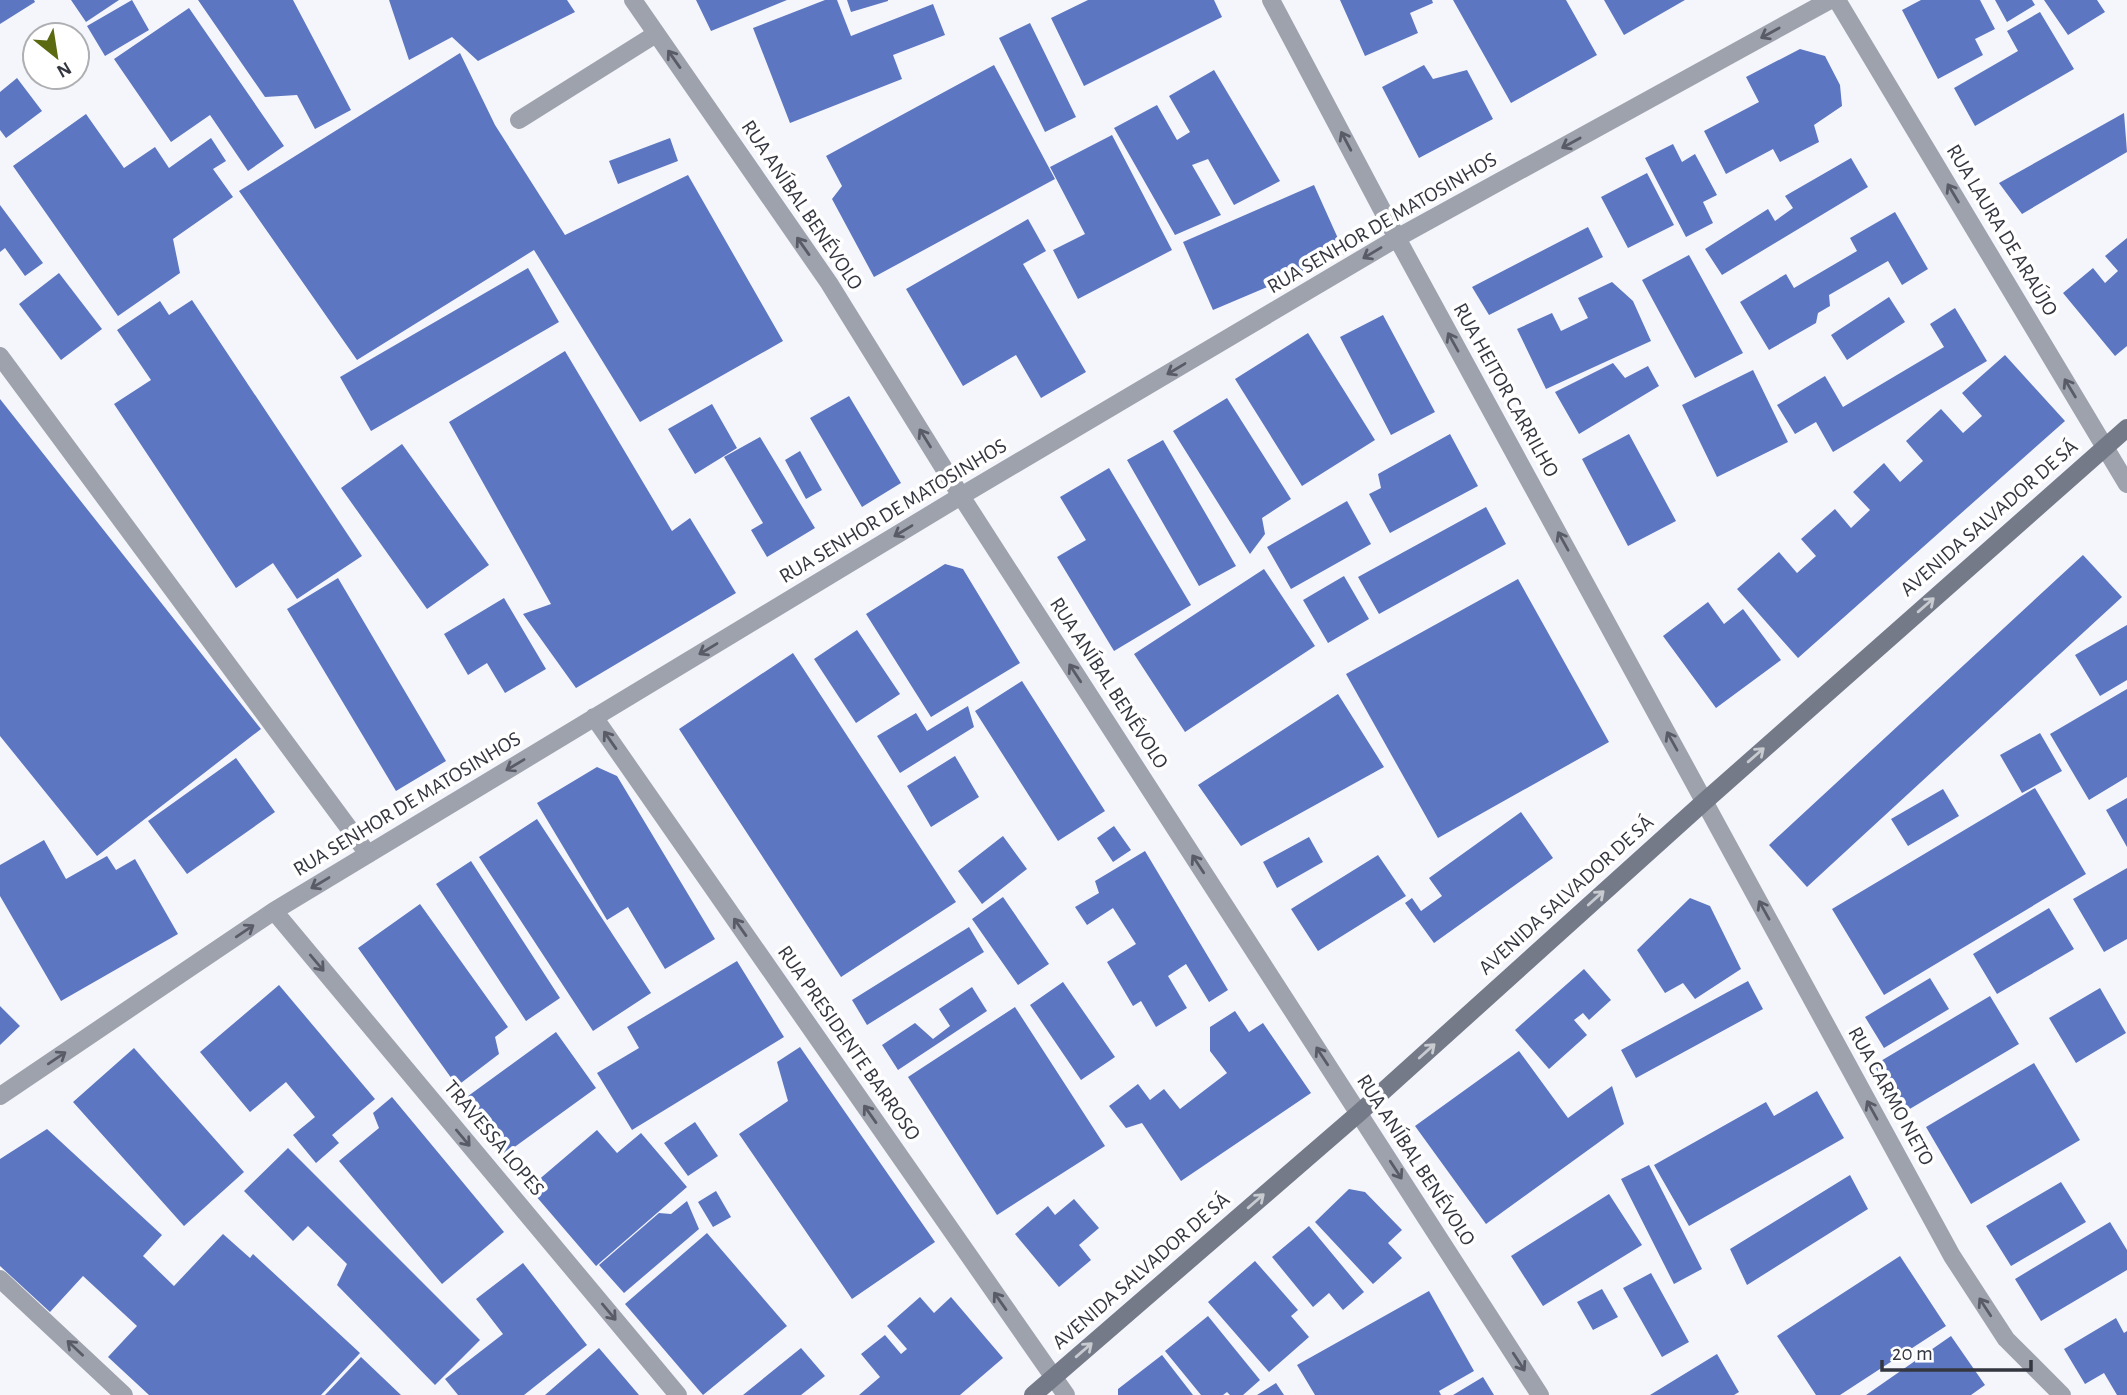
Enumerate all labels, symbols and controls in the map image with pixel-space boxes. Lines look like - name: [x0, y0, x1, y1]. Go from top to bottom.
- north arrow: [21, 21, 91, 91]
- one-way arrow: [1760, 27, 1781, 40]
- one-way arrow: [667, 50, 681, 69]
- text: N: [53, 58, 74, 81]
- street label: RUA ANÍBAL BENÉVOLO: [738, 115, 868, 294]
- one-way arrow: [1338, 131, 1352, 152]
- one-way arrow: [1561, 137, 1582, 150]
- street label: RUA LAURA DE ARAÚJO: [1943, 140, 2063, 319]
- street label: RUA SENHOR DE MATOSINHOS: [1264, 149, 1500, 297]
- one-way arrow: [1946, 183, 1960, 203]
- one-way arrow: [796, 237, 810, 256]
- one-way arrow: [1362, 246, 1382, 260]
- street label: RUA HEITOR CARRILHO: [1449, 299, 1563, 481]
- one-way arrow: [1446, 332, 1460, 352]
- one-way arrow: [1167, 362, 1187, 376]
- one-way arrow: [2063, 379, 2077, 399]
- one-way arrow: [918, 429, 933, 448]
- street label: AVENIDA SALVADOR DE SÁ: [1895, 434, 2082, 600]
- street label: RUA SENHOR DE MATOSINHOS: [776, 435, 1010, 587]
- one-way arrow: [893, 525, 913, 539]
- one-way arrow: [1555, 532, 1569, 552]
- street label: RUA ANÍBAL BENÉVOLO: [1046, 593, 1174, 772]
- one-way arrow: [1917, 597, 1935, 613]
- one-way arrow: [698, 642, 718, 656]
- one-way arrow: [1068, 664, 1082, 683]
- street label: RUA SENHOR DE MATOSINHOS: [290, 728, 524, 880]
- one-way arrow: [603, 731, 617, 751]
- one-way arrow: [1665, 731, 1678, 752]
- one-way arrow: [1747, 747, 1764, 764]
- one-way arrow: [505, 759, 525, 773]
- street label: AVENIDA SALVADOR DE SÁ: [1473, 810, 1657, 979]
- one-way arrow: [1191, 855, 1205, 875]
- one-way arrow: [311, 876, 331, 890]
- one-way arrow: [1587, 890, 1604, 907]
- one-way arrow: [1756, 900, 1770, 921]
- one-way arrow: [733, 918, 747, 937]
- one-way arrow: [235, 923, 254, 938]
- street label: RUA PRESIDENTE BARROSO: [774, 942, 924, 1144]
- one-way arrow: [310, 954, 325, 972]
- street label: RUA CARMO NETO: [1844, 1023, 1938, 1169]
- one-way arrow: [1418, 1043, 1436, 1059]
- one-way arrow: [1314, 1046, 1328, 1066]
- one-way arrow: [46, 1051, 66, 1065]
- street label: RUA ANÍBAL BENÉVOLO: [1353, 1070, 1481, 1249]
- street label: TRAVESSA LOPES: [440, 1076, 548, 1200]
- one-way arrow: [1865, 1100, 1878, 1121]
- one-way arrow: [863, 1105, 877, 1124]
- one-way arrow: [455, 1129, 471, 1147]
- one-way arrow: [1389, 1160, 1403, 1180]
- street label: AVENIDA SALVADOR DE SÁ: [1047, 1187, 1234, 1353]
- one-way arrow: [1247, 1193, 1265, 1209]
- one-way arrow: [993, 1292, 1007, 1311]
- one-way arrow: [1978, 1298, 1992, 1318]
- one-way arrow: [602, 1303, 617, 1321]
- scale bar: [1882, 1328, 2031, 1372]
- one-way arrow: [66, 1340, 83, 1357]
- one-way arrow: [1075, 1342, 1093, 1358]
- text: 20 m: [1892, 1343, 1933, 1364]
- one-way arrow: [1512, 1351, 1526, 1371]

